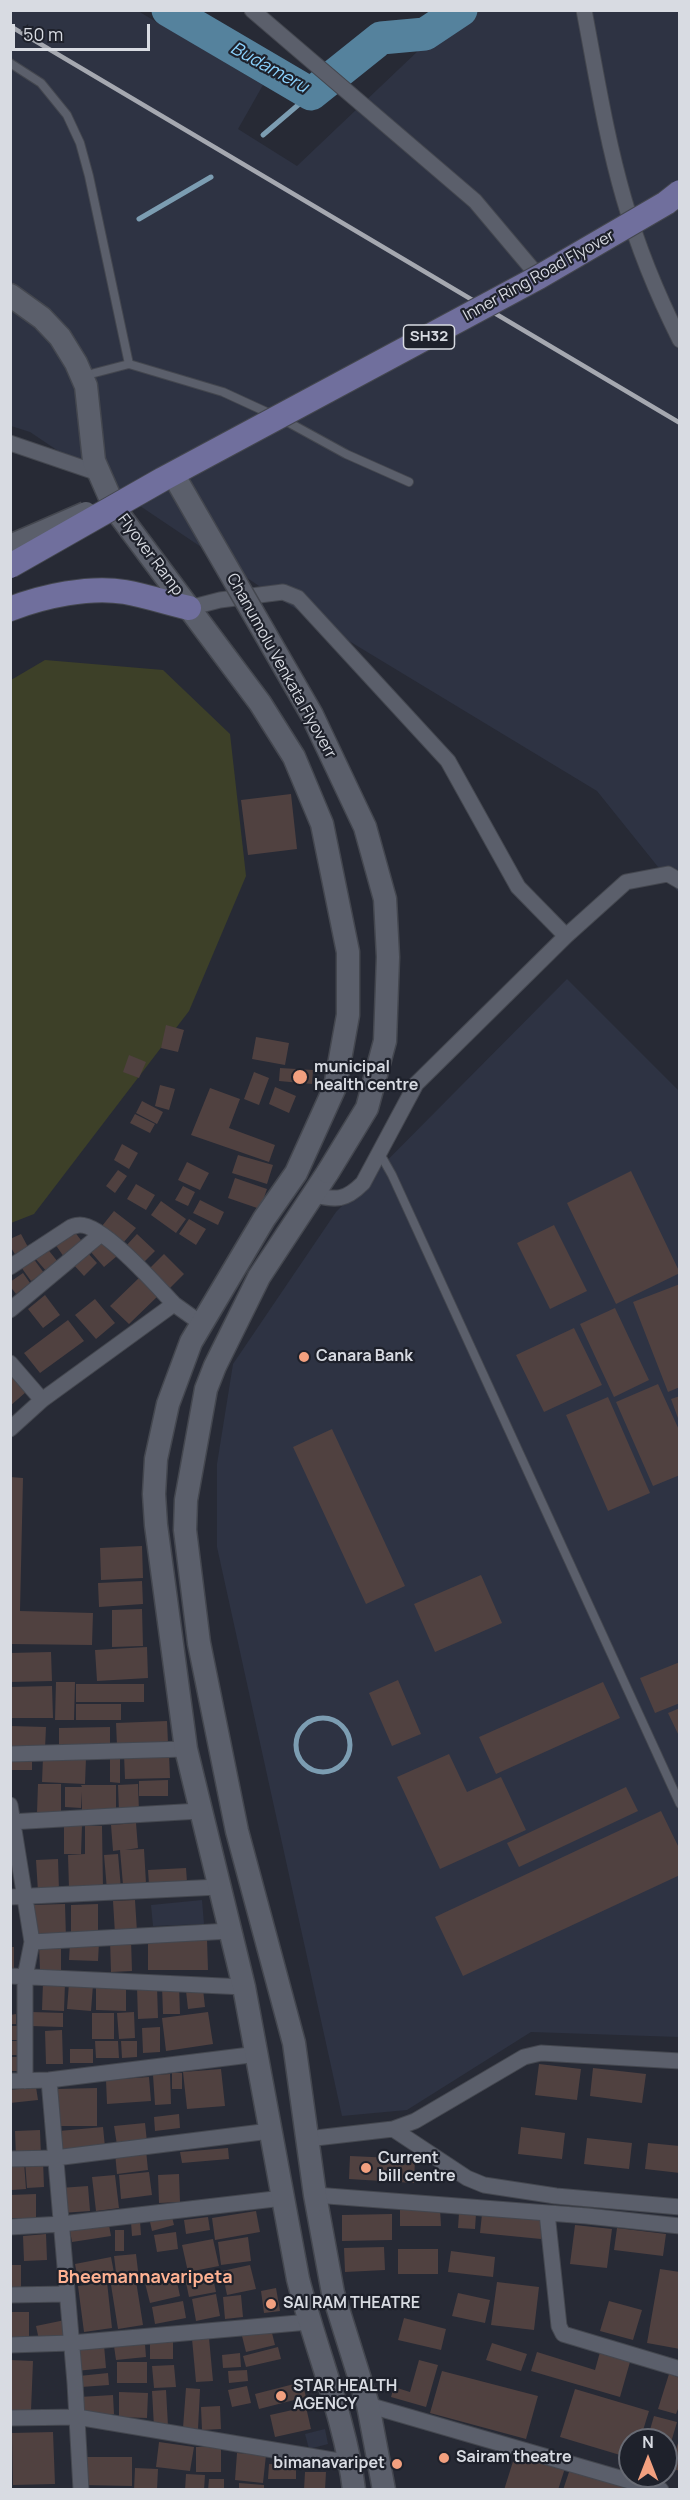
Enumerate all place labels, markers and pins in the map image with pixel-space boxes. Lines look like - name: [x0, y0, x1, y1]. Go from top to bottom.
- place label: municipal health centre: [314, 1058, 418, 1096]
- marker: municipal health centre: [291, 1068, 309, 1086]
- place label: Canara Bank: [316, 1347, 413, 1367]
- marker: Canara Bank: [297, 1350, 311, 1364]
- place label: Current bill centre: [378, 2149, 456, 2187]
- marker: Current bill centre: [359, 2161, 373, 2175]
- place label: SAI RAM THEATRE: [283, 2294, 420, 2314]
- marker: SAI RAM THEATRE: [264, 2297, 278, 2311]
- place label: STAR HEALTH AGENCY: [293, 2377, 397, 2415]
- marker: STAR HEALTH AGENCY: [274, 2389, 288, 2403]
- place label: Sairam theatre: [456, 2448, 572, 2468]
- marker: Sairam theatre: [437, 2451, 451, 2465]
- place label: bimanavaripet: [273, 2454, 385, 2474]
- marker: bimanavaripet: [390, 2457, 404, 2471]

